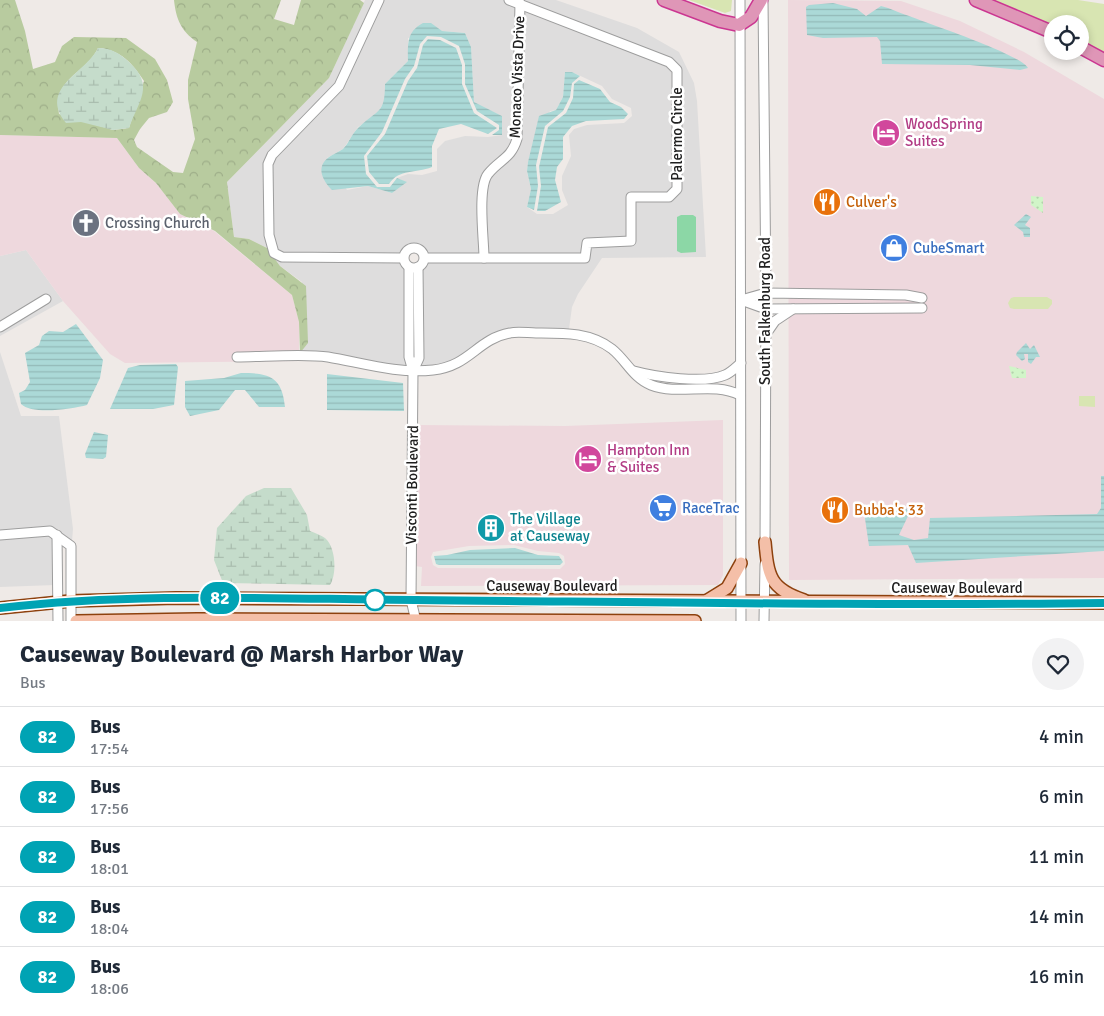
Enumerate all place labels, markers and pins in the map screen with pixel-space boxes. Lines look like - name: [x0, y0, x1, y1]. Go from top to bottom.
- place label: WoodSpring Suites: [905, 115, 983, 150]
- hotel icon: WoodSpring Suites: [871, 118, 901, 148]
- restaurant icon: Culver's: [812, 187, 842, 217]
- place label: Culver's: [846, 193, 897, 211]
- church icon: Crossing Church: [71, 208, 101, 238]
- place label: Crossing Church: [105, 214, 210, 232]
- shop icon: CubeSmart: [879, 233, 909, 263]
- place label: CubeSmart: [913, 239, 985, 257]
- place label: Hampton Inn & Suites: [607, 441, 690, 476]
- hotel icon: Hampton Inn & Suites: [573, 444, 603, 474]
- supermarket icon: RaceTrac: [648, 493, 678, 523]
- restaurant icon: Bubba's 33: [820, 495, 850, 525]
- place label: RaceTrac: [682, 499, 740, 517]
- place label: Bubba's 33: [854, 501, 924, 519]
- place label: The Village at Causeway: [510, 510, 590, 545]
- building icon: The Village at Causeway: [476, 513, 506, 543]
- unlabelled marker: [364, 589, 386, 611]

